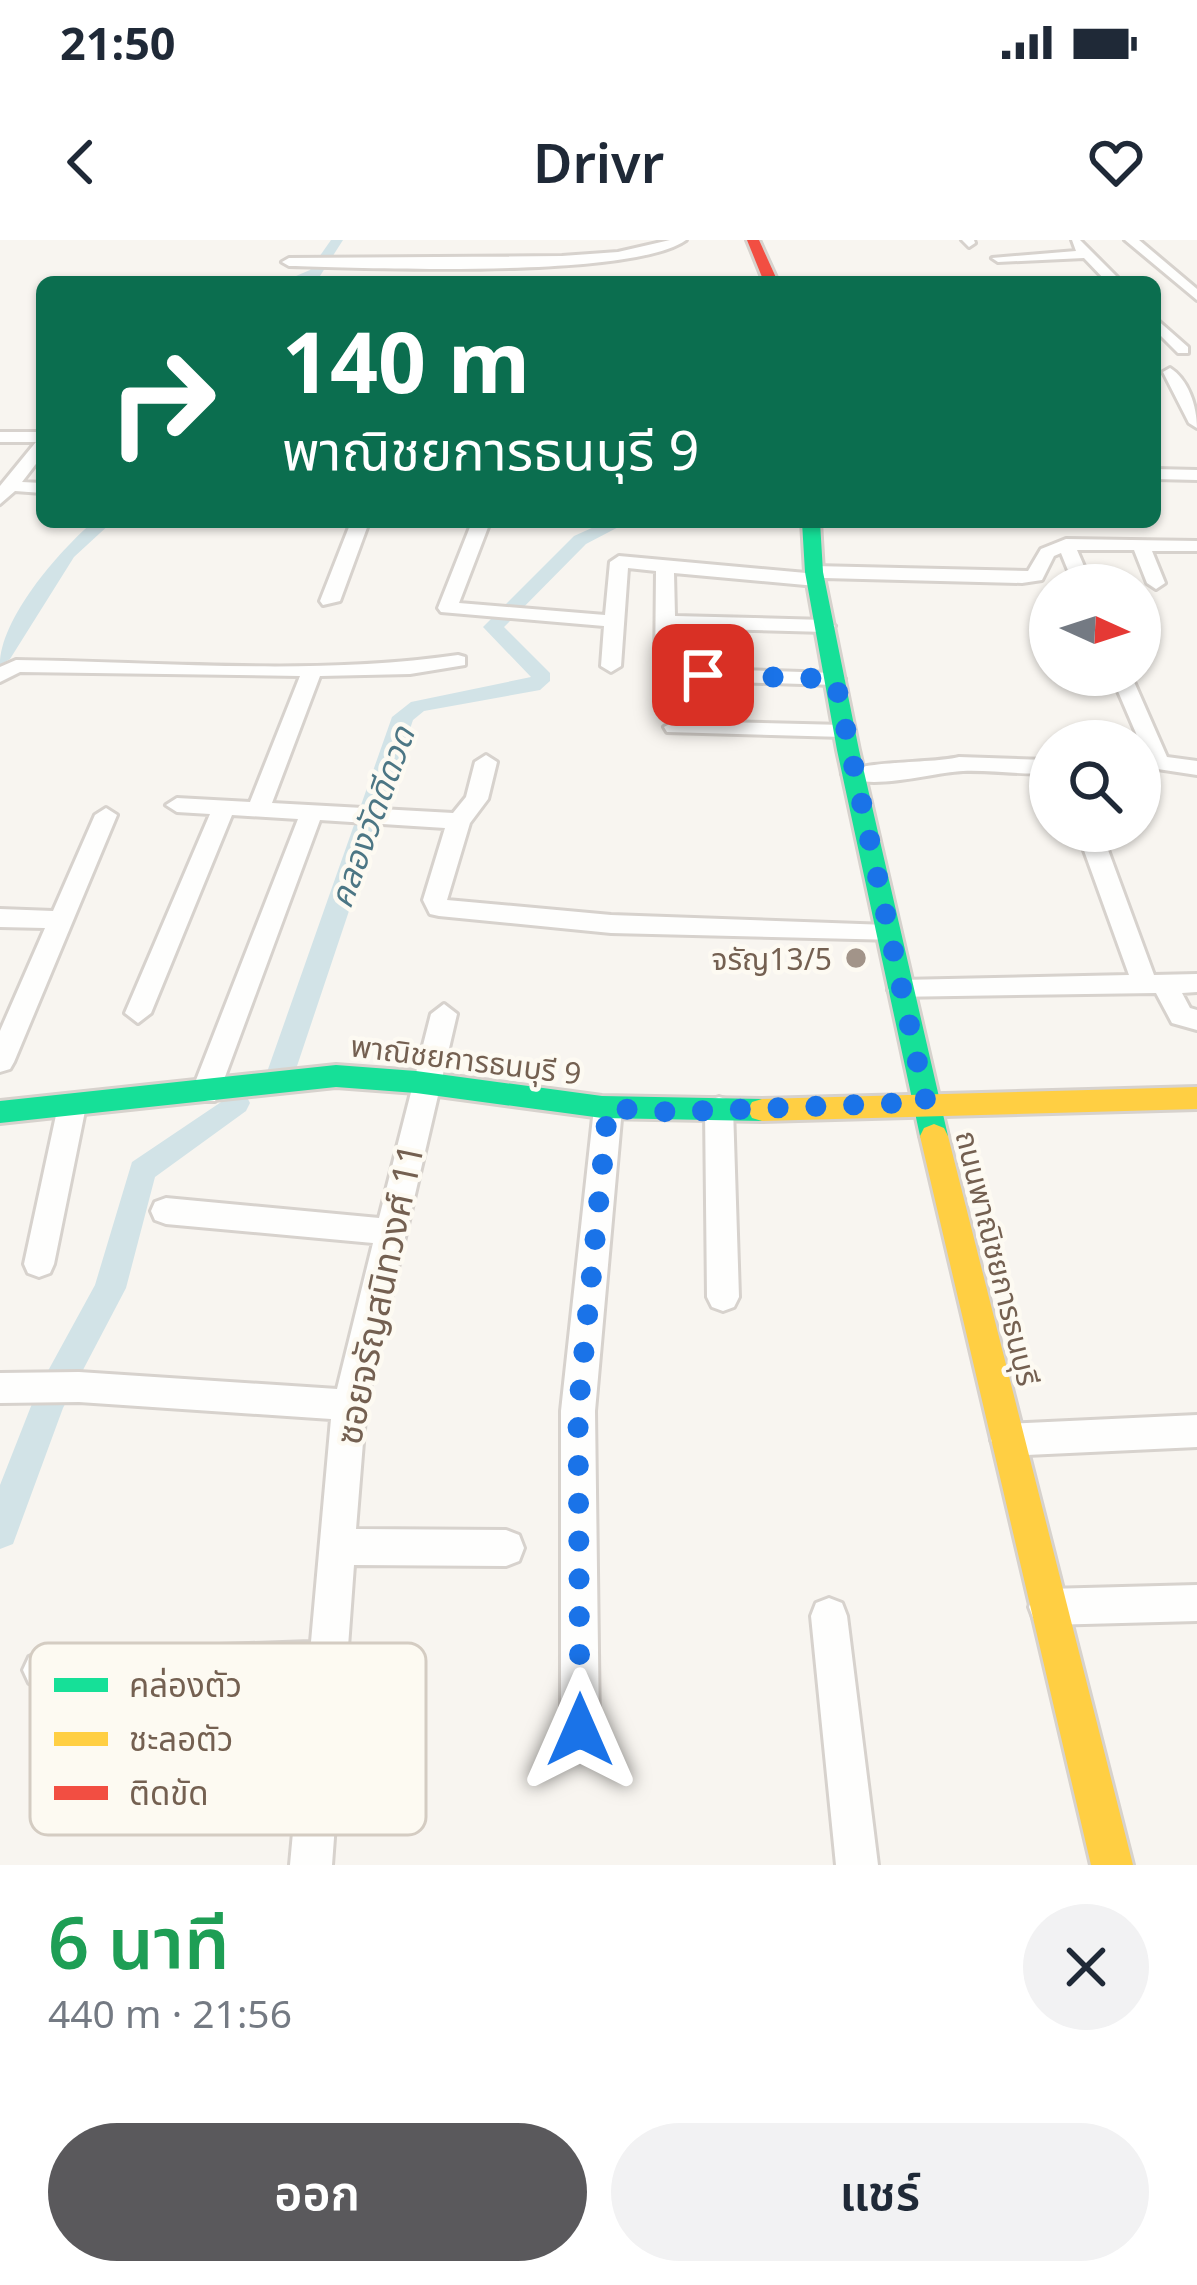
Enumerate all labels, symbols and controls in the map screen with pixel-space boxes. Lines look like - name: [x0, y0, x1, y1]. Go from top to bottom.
- text: 21:50: [60, 12, 176, 73]
- text: Drivr: [533, 125, 664, 199]
- icon: back: [48, 129, 114, 195]
- icon: heart: [1083, 129, 1149, 195]
- text: 140 m: [282, 303, 530, 418]
- icon: right: [84, 324, 240, 480]
- text: พาณิชยการธนบุรี 9: [282, 412, 699, 486]
- north arrow: [1029, 564, 1161, 696]
- map controls: [1029, 564, 1161, 852]
- pin: [652, 624, 754, 726]
- icon: arrive: [670, 642, 736, 708]
- water label: คลองวัดดีดวด: [317, 719, 425, 914]
- button: search: [1029, 720, 1161, 852]
- place label: จรัญ13/5: [711, 938, 832, 979]
- marker: จรัญ13/5: [843, 945, 869, 971]
- street label: พาณิชยการธนบุรี 9: [348, 1025, 584, 1093]
- street label: ถนนพาณิชยการธนบุรี: [946, 1126, 1050, 1390]
- street label: ซอยจรัญสนิทวงศ์ 11: [323, 1139, 435, 1449]
- legend: [30, 1643, 426, 1835]
- text: คล่องตัว: [129, 1662, 242, 1707]
- position arrow: [517, 1667, 643, 1793]
- text: ชะลอตัว: [129, 1716, 233, 1761]
- text: ติดขัด: [129, 1770, 209, 1815]
- text: 6 นาที: [48, 1892, 230, 1990]
- button: close: [1023, 1904, 1149, 2030]
- text: 440 m · 21:56: [48, 1986, 292, 2039]
- button: ออก: [48, 2123, 587, 2261]
- button: แชร์: [611, 2123, 1149, 2261]

